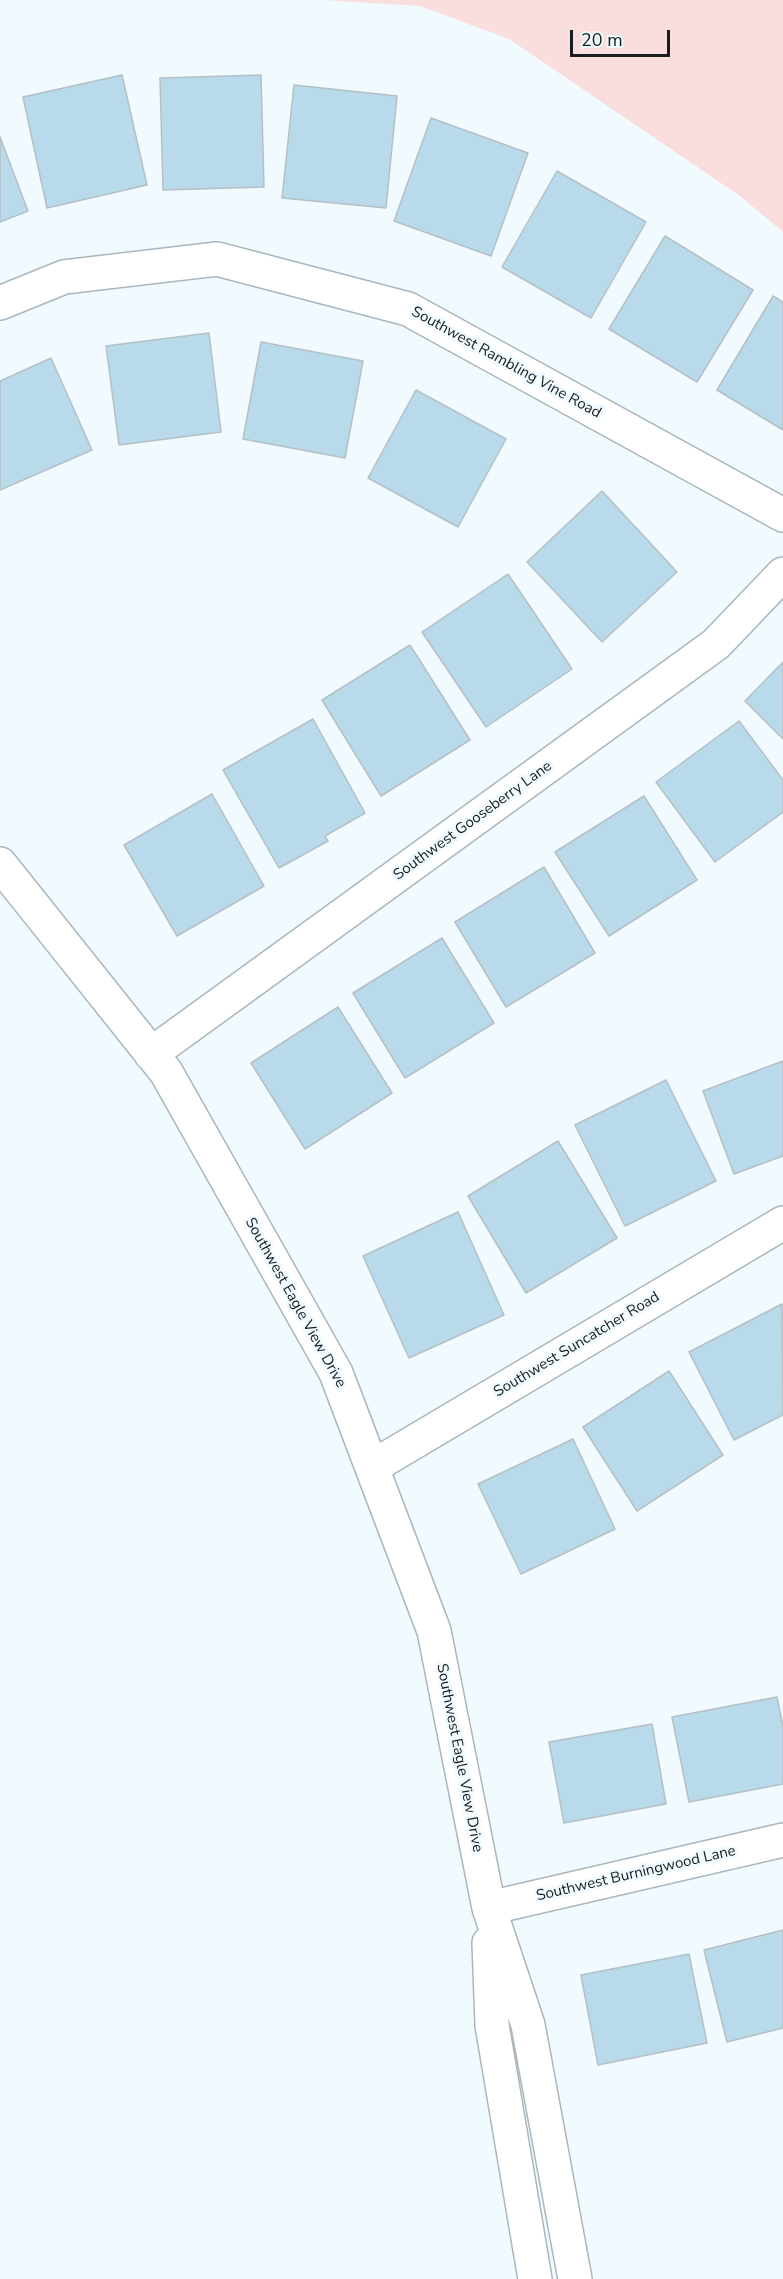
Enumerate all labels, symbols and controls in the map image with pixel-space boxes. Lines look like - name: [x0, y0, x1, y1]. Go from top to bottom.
- scale bar: [573, 18, 674, 56]
- text: 20 m: [581, 28, 623, 52]
- street label: Southwest Rambling Vine Road: [408, 303, 604, 423]
- street label: Southwest Gooseberry Lane: [390, 758, 556, 884]
- street label: Southwest Eagle View Drive: [241, 1215, 349, 1391]
- street label: Southwest Suncatcher Road: [491, 1288, 663, 1402]
- street label: Southwest Eagle View Drive: [432, 1662, 486, 1854]
- street label: Southwest Burningwood Lane: [535, 1842, 737, 1906]

